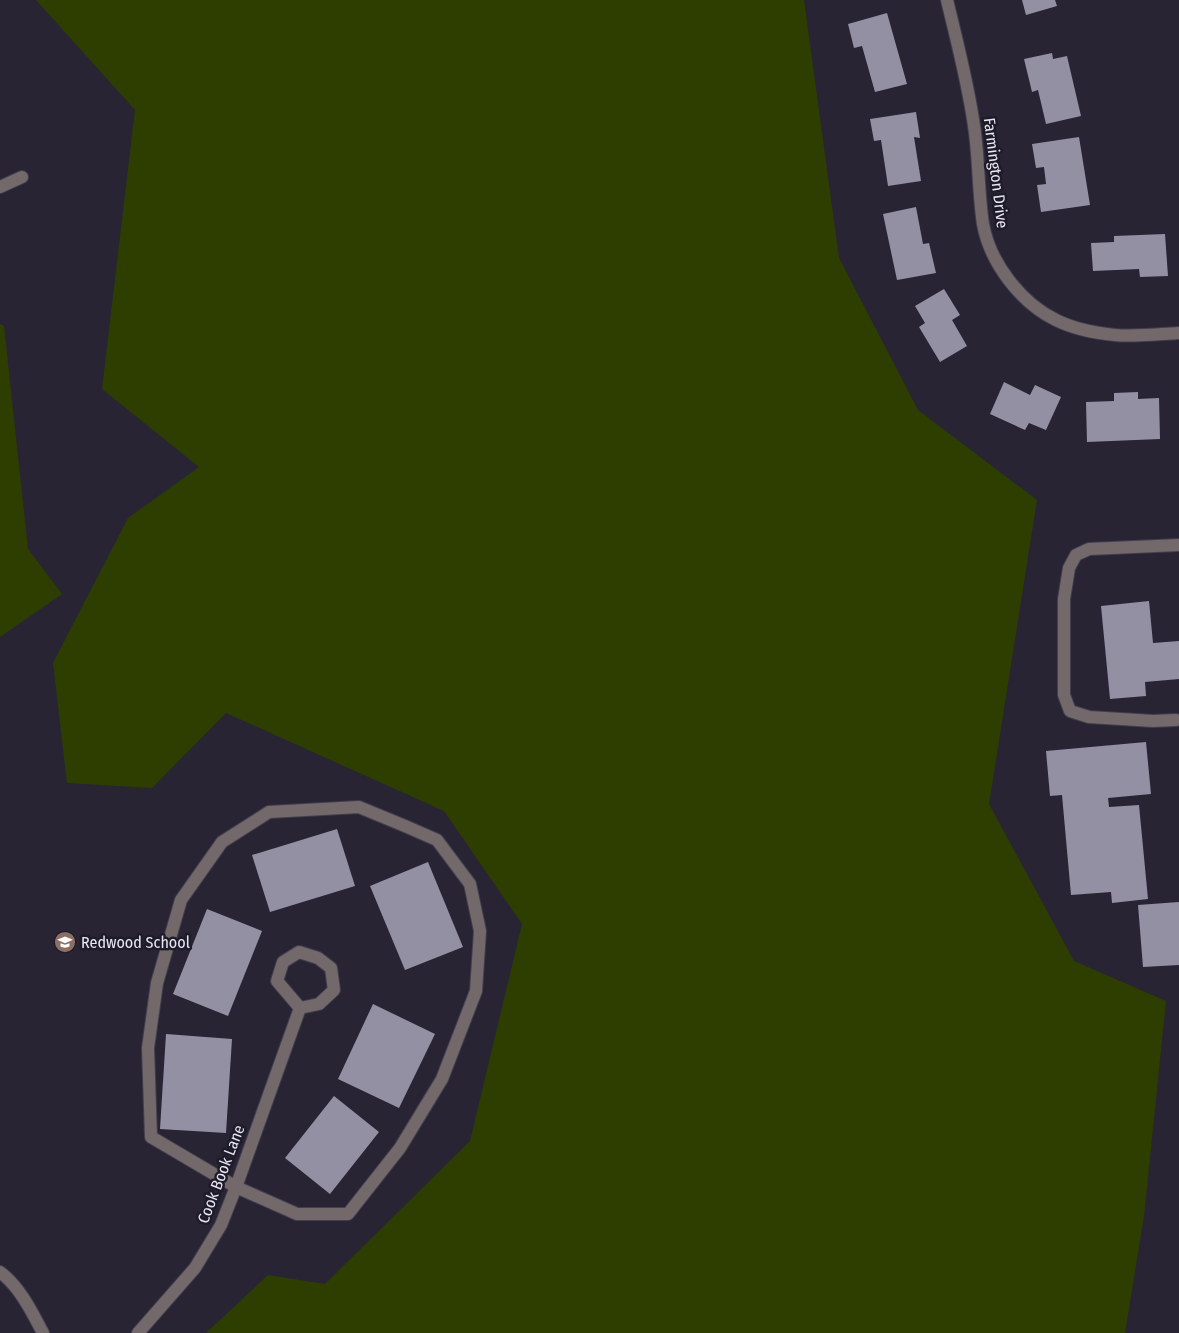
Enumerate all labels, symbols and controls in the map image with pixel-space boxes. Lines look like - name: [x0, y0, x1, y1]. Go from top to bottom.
- street label: Farmington Drive: [980, 117, 1012, 229]
- school or university icon: Redwood School: [53, 930, 77, 954]
- place label: Redwood School: [81, 933, 190, 952]
- street label: Cook Book Lane: [194, 1122, 249, 1226]

